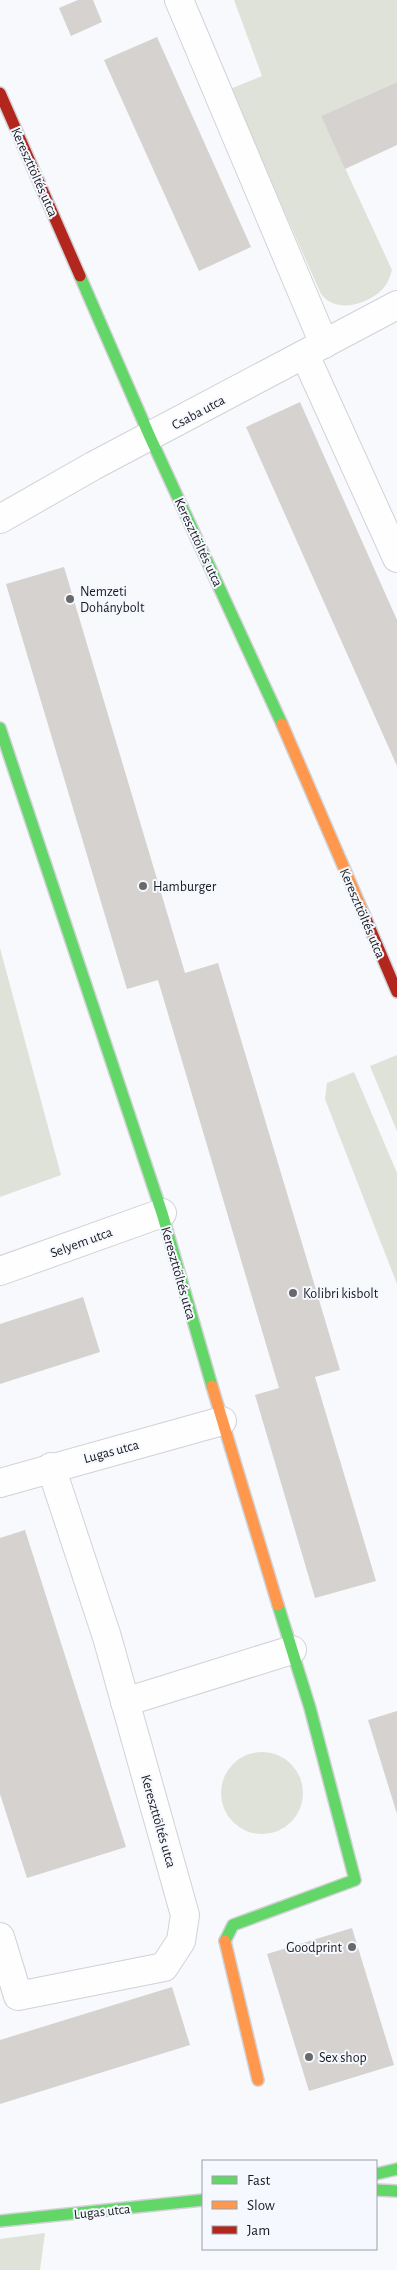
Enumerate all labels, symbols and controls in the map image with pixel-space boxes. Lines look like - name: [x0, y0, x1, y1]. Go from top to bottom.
- street label: Kereszttöltés utca: [8, 126, 60, 220]
- street label: Csaba utca: [170, 393, 228, 433]
- street label: Kereszttöltés utca: [171, 496, 225, 589]
- place label: Nemzeti Dohánybolt: [80, 585, 145, 615]
- marker: Nemzeti Dohánybolt: [64, 593, 76, 605]
- street label: Kereszttöltés utca: [337, 866, 388, 961]
- marker: Hamburger: [137, 880, 149, 892]
- place label: Hamburger: [153, 880, 217, 894]
- street label: Selyem utca: [48, 1225, 115, 1261]
- street label: Kereszttöltés utca: [158, 1225, 198, 1322]
- marker: Kolibri kisbolt: [287, 1287, 299, 1299]
- place label: Kolibri kisbolt: [303, 1287, 379, 1301]
- street label: Lugas utca: [82, 1438, 141, 1466]
- street label: Kereszttöltés utca: [138, 1773, 178, 1870]
- place label: Goodprint: [286, 1941, 343, 1955]
- marker: Goodprint: [346, 1941, 358, 1953]
- marker: Sex shop: [303, 2051, 315, 2063]
- place label: Sex shop: [319, 2051, 367, 2065]
- legend: [202, 2160, 377, 2250]
- text: Fast: [247, 2173, 271, 2188]
- text: Slow: [247, 2198, 275, 2213]
- street label: Lugas utca: [73, 2202, 132, 2222]
- text: Jam: [247, 2223, 270, 2238]

